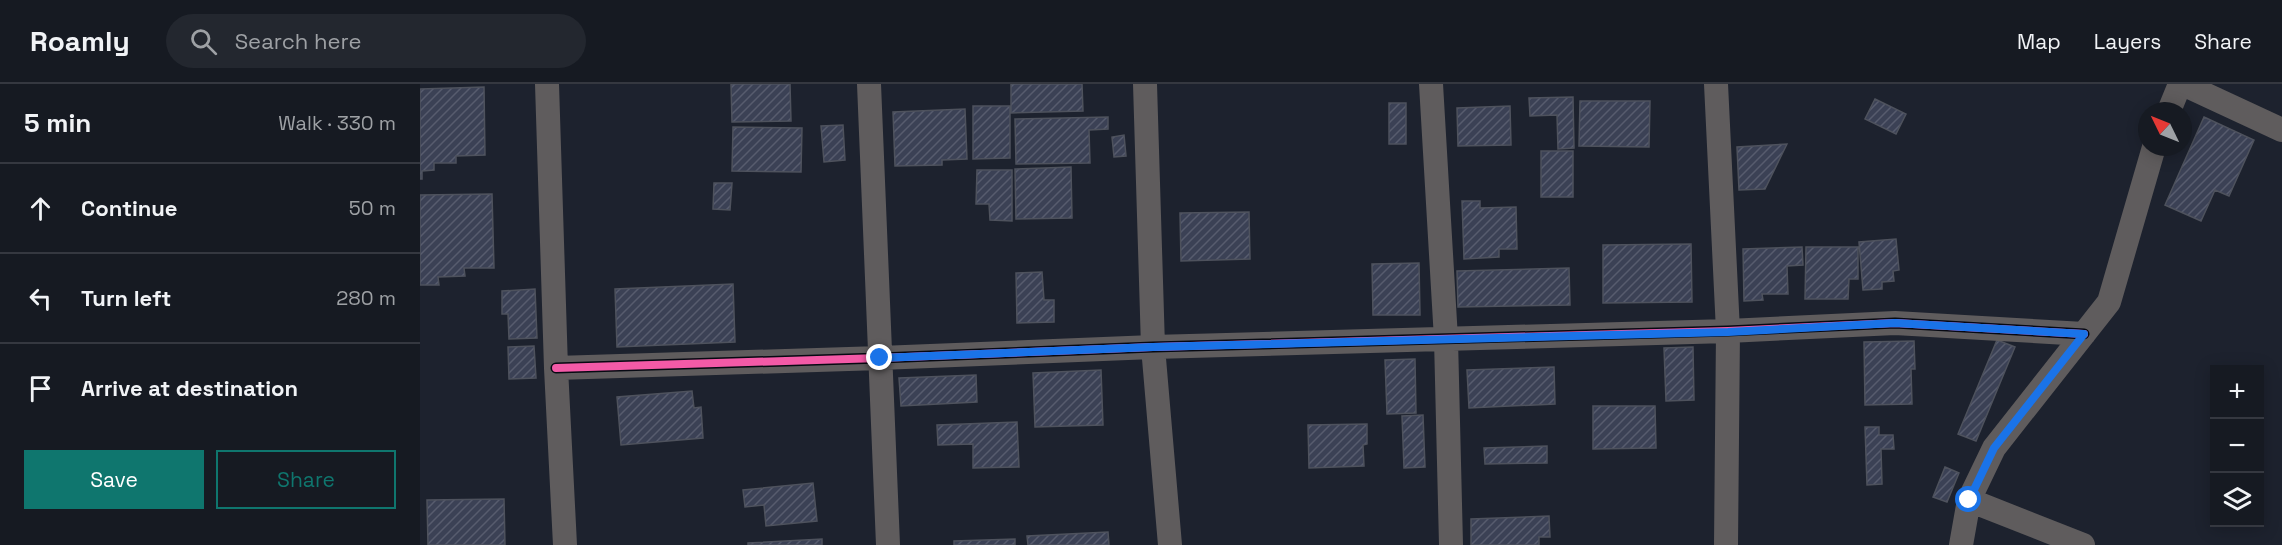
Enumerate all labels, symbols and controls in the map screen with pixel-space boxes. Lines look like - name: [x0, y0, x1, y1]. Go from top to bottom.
- search box: [166, 14, 586, 68]
- text: Roamly: [30, 23, 130, 59]
- icon: search: [187, 25, 220, 58]
- text: Search here: [235, 27, 361, 55]
- text: Map: [2017, 28, 2061, 55]
- text: Layers: [2094, 28, 2161, 55]
- text: Share: [2194, 28, 2252, 55]
- north arrow: [2138, 102, 2192, 156]
- text: 5 min: [24, 106, 91, 140]
- text: Walk · 330 m: [278, 110, 396, 136]
- icon: ahead: [24, 192, 57, 225]
- text: Continue: [81, 194, 177, 222]
- text: 50 m: [349, 195, 396, 221]
- icon: left: [24, 282, 57, 315]
- text: Turn left: [81, 284, 171, 312]
- text: 280 m: [336, 285, 396, 311]
- route end: [866, 344, 892, 370]
- map controls: [2210, 365, 2264, 527]
- button: +: [2210, 365, 2264, 419]
- icon: arrive: [24, 372, 57, 405]
- text: Arrive at destination: [81, 374, 298, 402]
- button: −: [2210, 419, 2264, 473]
- button: Save: [24, 450, 204, 509]
- button: Share: [216, 450, 396, 509]
- button: layers: [2210, 473, 2264, 527]
- route start: [1955, 486, 1981, 512]

